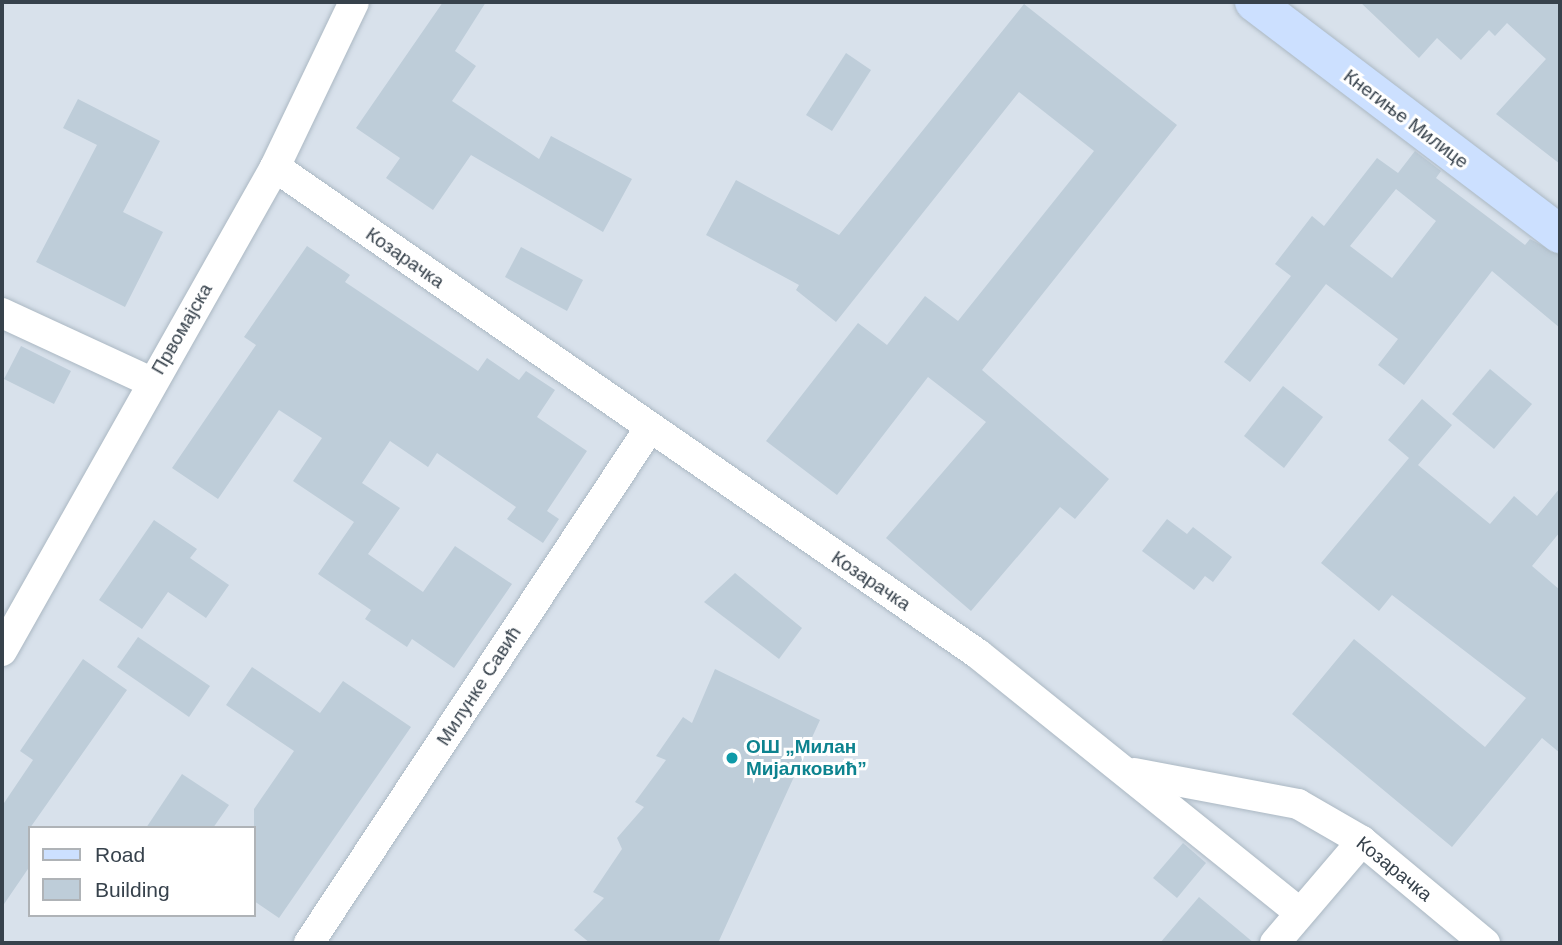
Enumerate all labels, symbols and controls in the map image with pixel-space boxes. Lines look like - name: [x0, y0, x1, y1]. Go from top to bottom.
- street label: Кнегиње Милице: [1339, 65, 1473, 173]
- street label: Козарачка: [361, 223, 449, 293]
- street label: Првомајска: [147, 279, 217, 379]
- street label: Козарачка: [827, 546, 915, 616]
- street label: Милунке Савић: [432, 622, 526, 750]
- place label: ОШ „Милан Мијалковић”: [746, 736, 867, 780]
- marker: ОШ „Милан Мијалковић”: [724, 750, 740, 766]
- legend: [28, 826, 256, 917]
- street label: Козарачка: [1352, 832, 1436, 906]
- text: Road: [95, 843, 145, 866]
- text: Building: [95, 878, 170, 901]

